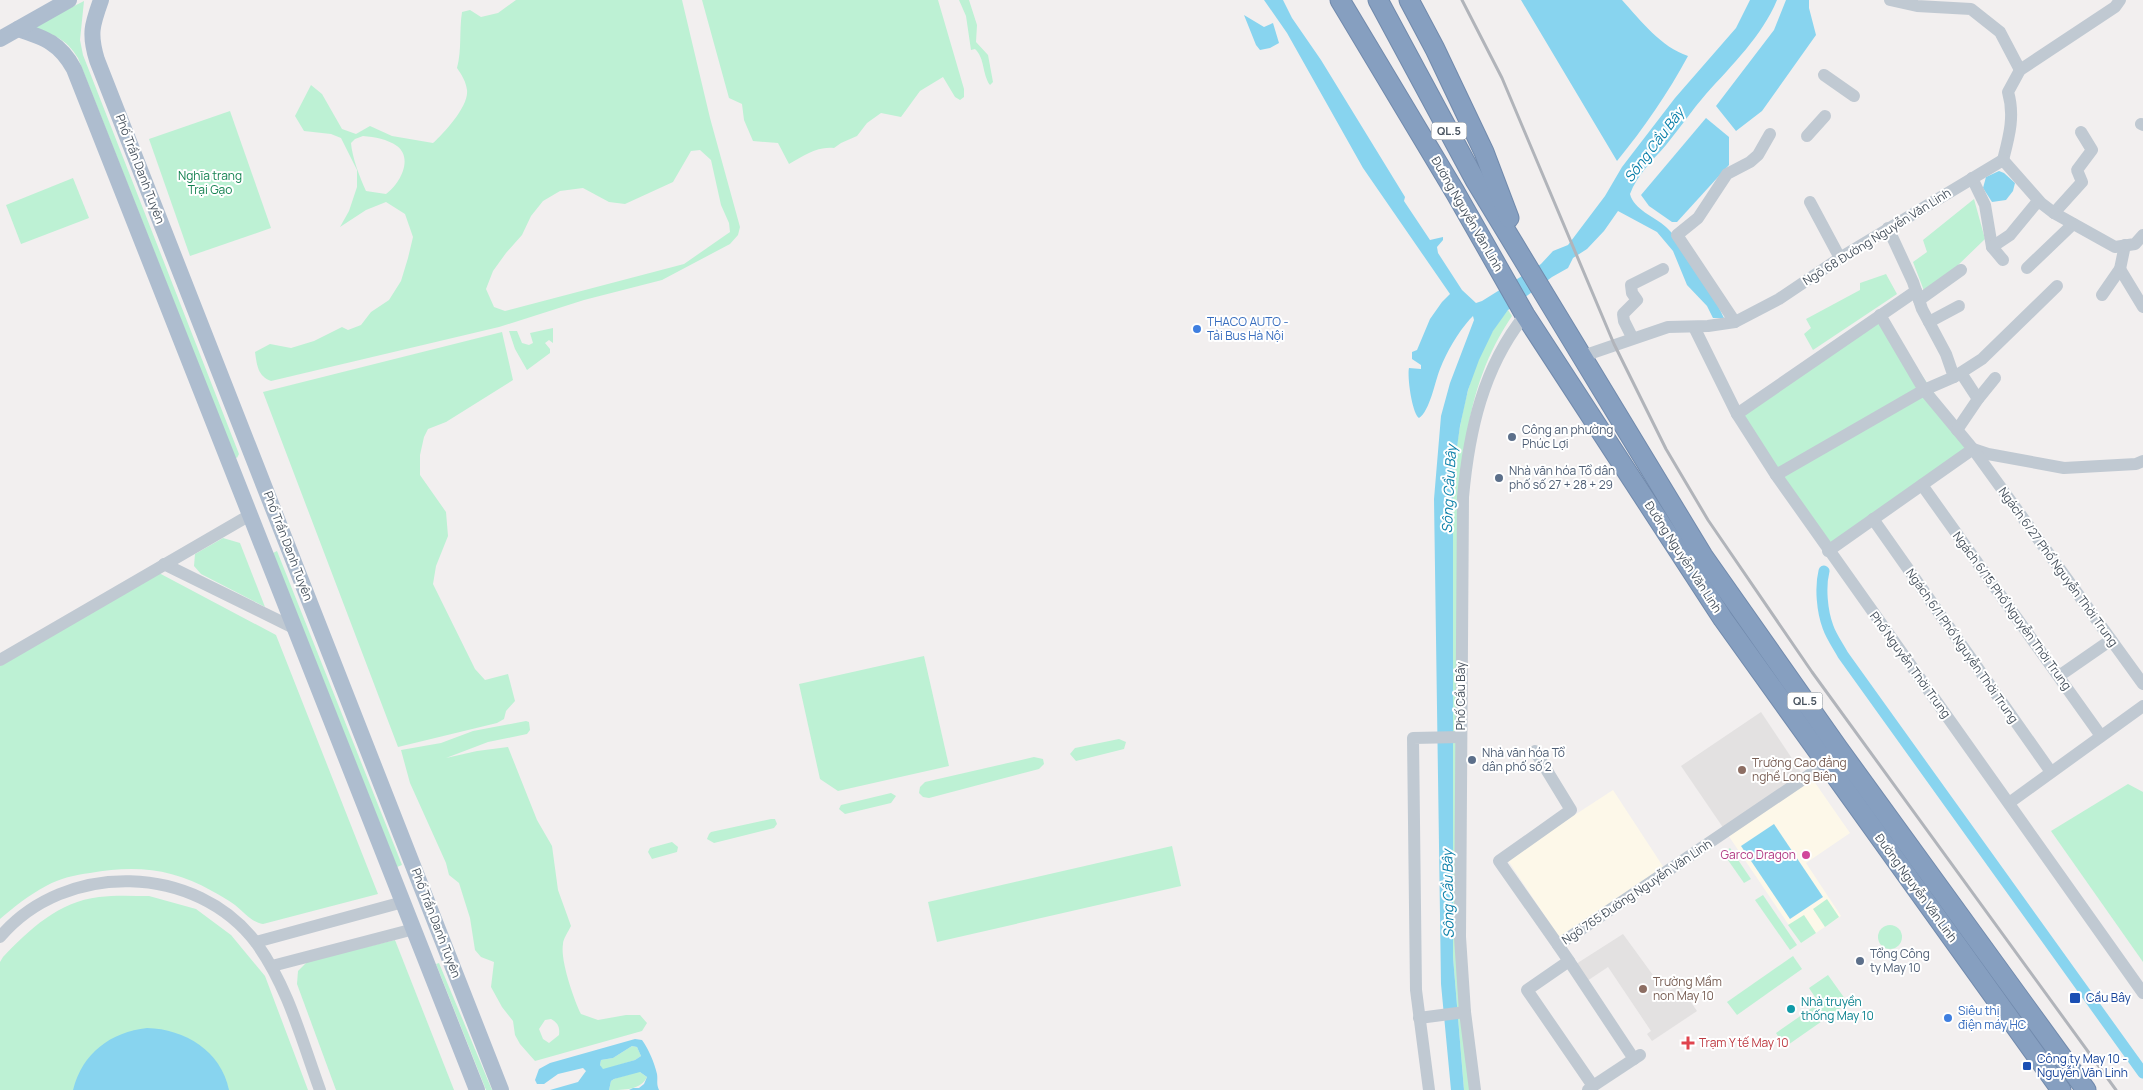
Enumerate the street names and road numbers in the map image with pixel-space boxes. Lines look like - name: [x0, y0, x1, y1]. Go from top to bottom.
- street label: Phố Trần Danh Tuyên: [112, 112, 169, 226]
- road number: QL.5: [1432, 122, 1466, 140]
- street label: Đường Nguyễn Văn Linh: [1428, 153, 1507, 274]
- street label: Ngõ 68 Đường Nguyễn Văn Linh: [1799, 184, 1954, 289]
- street label: Ngách 6/27 Phố Nguyễn Thời Trung: [1995, 484, 2122, 650]
- street label: Phố Trần Danh Tuyên: [260, 489, 317, 603]
- street label: Đường Nguyễn Văn Linh: [1641, 498, 1726, 616]
- street label: Ngách 6/15 Phố Nguyễn Thời Trung: [1949, 528, 2076, 693]
- street label: Ngách 6/1 Phố Nguyễn Thời Trung: [1903, 566, 2021, 726]
- street label: Phố Nguyễn Thời Trung: [1867, 609, 1953, 721]
- street label: Phố Cầu Bây: [1452, 661, 1469, 730]
- road number: QL.5: [1788, 692, 1822, 709]
- street label: Đường Nguyễn Văn Linh: [1871, 830, 1962, 945]
- street label: Ngõ 765 Đường Nguyễn Văn Linh: [1558, 835, 1715, 948]
- street label: Phố Trần Danh Tuyên: [408, 866, 465, 980]

